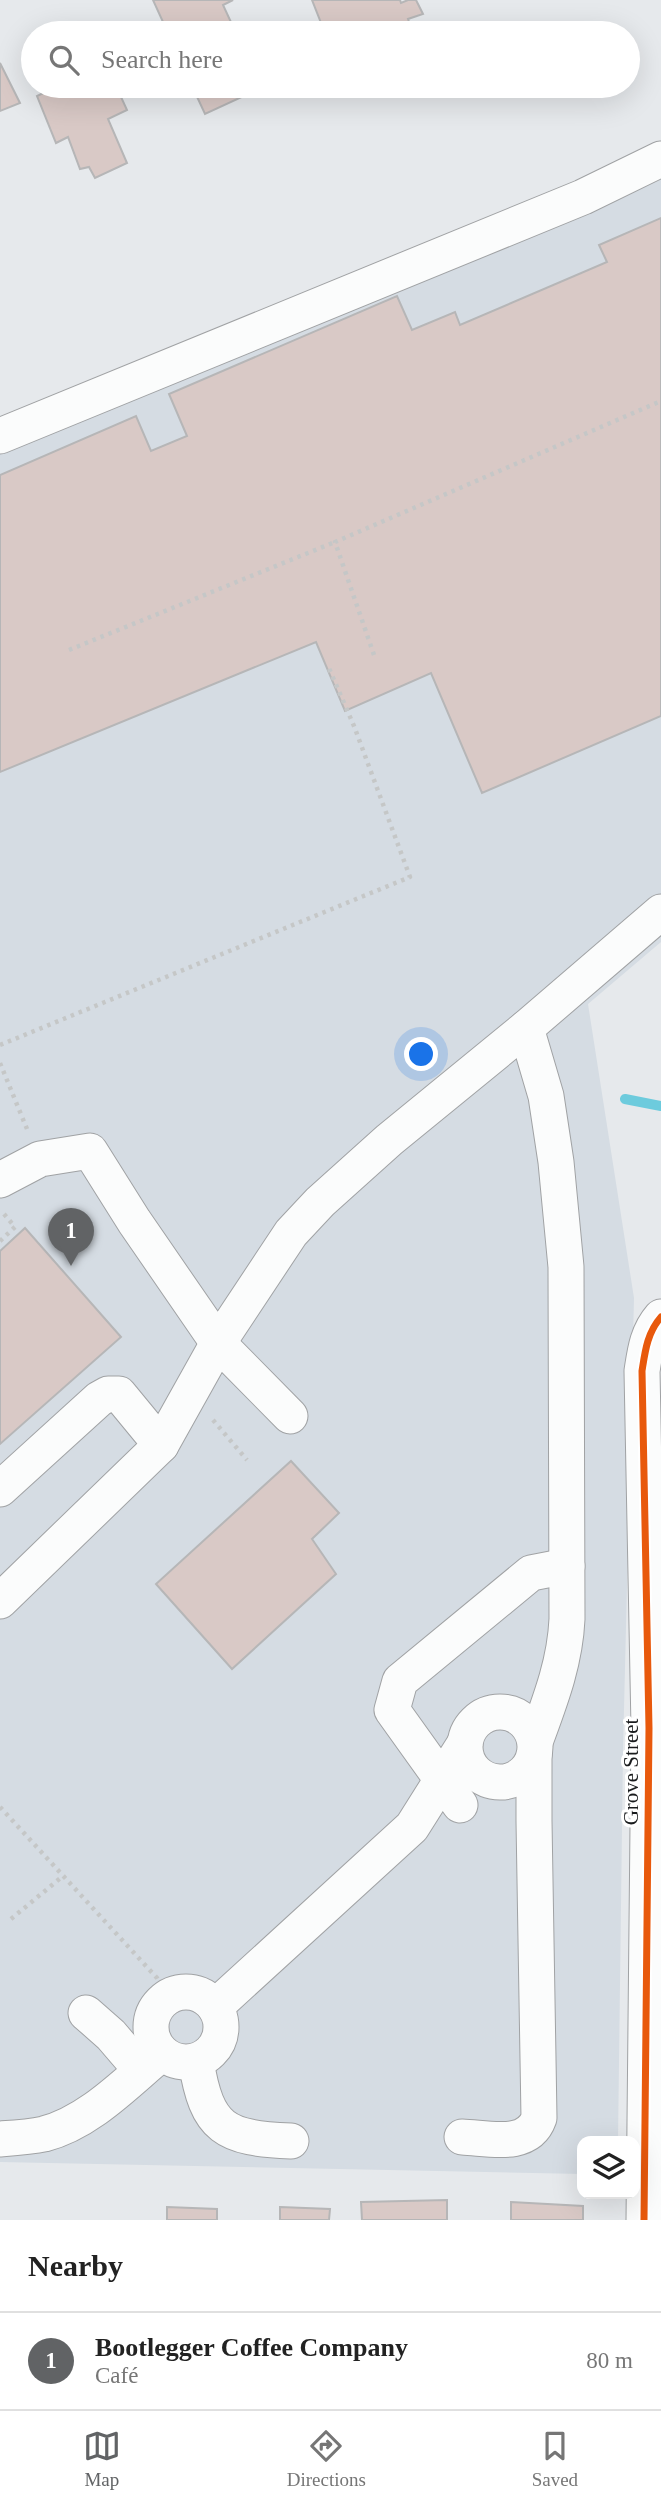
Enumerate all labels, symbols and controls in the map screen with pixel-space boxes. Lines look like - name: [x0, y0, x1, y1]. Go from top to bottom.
- search box: [21, 21, 640, 98]
- icon: search: [45, 41, 83, 79]
- text: Search here: [101, 45, 223, 74]
- your location: [404, 1037, 438, 1071]
- pin: 1: [48, 1208, 94, 1266]
- street label: Grove Street: [619, 1718, 643, 1825]
- map controls: [577, 2136, 640, 2199]
- button: layers: [577, 2136, 640, 2199]
- text: Nearby: [28, 2249, 123, 2282]
- text: Bootlegger Coffee Company: [95, 2333, 408, 2362]
- text: 1: [45, 2348, 57, 2373]
- text: 80 m: [586, 2348, 633, 2373]
- text: Café: [95, 2363, 138, 2388]
- tab: Map: [83, 2427, 121, 2491]
- tab: Directions: [287, 2427, 366, 2491]
- tab: Saved: [532, 2427, 578, 2491]

